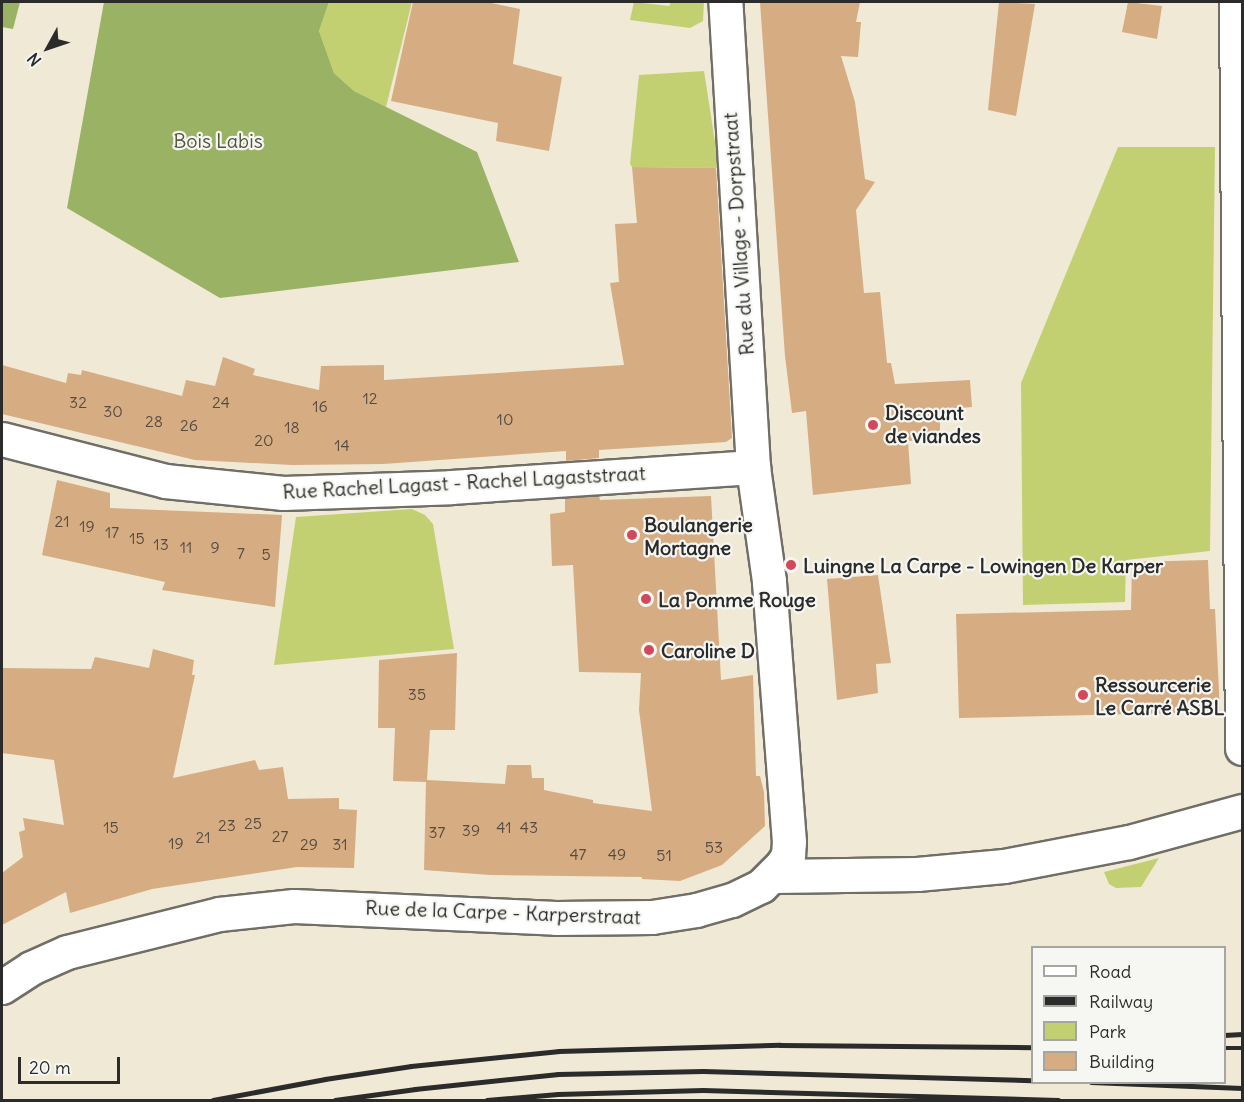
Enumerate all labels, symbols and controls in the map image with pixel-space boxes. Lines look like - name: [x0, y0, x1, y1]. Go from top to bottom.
- north arrow: [18, 18, 78, 78]
- text: N: [23, 49, 45, 70]
- street label: Rue du Village - Dorpstraat: [718, 112, 758, 356]
- park label: Bois Labis: [173, 128, 263, 152]
- house number: 12: [362, 388, 378, 408]
- house number: 32: [69, 392, 87, 412]
- house number: 24: [212, 392, 230, 412]
- house number: 16: [312, 396, 328, 416]
- house number: 30: [103, 401, 123, 421]
- place label: Discount de viandes: [885, 401, 981, 448]
- house number: 10: [497, 409, 513, 429]
- house number: 28: [145, 411, 163, 431]
- house number: 26: [180, 415, 198, 435]
- house number: 18: [284, 417, 300, 437]
- marker: Discount de viandes: [866, 418, 880, 432]
- house number: 20: [254, 430, 274, 450]
- house number: 14: [334, 435, 350, 455]
- street label: Rue Rachel Lagast - Rachel Lagaststraat: [282, 461, 646, 503]
- house number: 21: [54, 511, 70, 531]
- place label: Boulangerie Mortagne: [644, 512, 753, 559]
- house number: 19: [79, 516, 95, 536]
- house number: 17: [105, 522, 119, 542]
- house number: 15: [129, 528, 145, 548]
- marker: Boulangerie Mortagne: [625, 528, 639, 542]
- house number: 13: [153, 534, 169, 554]
- house number: 11: [180, 537, 192, 557]
- house number: 9: [210, 537, 220, 557]
- house number: 7: [237, 543, 245, 563]
- house number: 5: [261, 544, 271, 564]
- place label: Luingne La Carpe - Lowingen De Karper: [803, 553, 1163, 577]
- marker: Luingne La Carpe - Lowingen De Karper: [784, 558, 798, 572]
- place label: La Pomme Rouge: [658, 587, 816, 611]
- marker: La Pomme Rouge: [639, 592, 653, 606]
- place label: Caroline D: [661, 638, 755, 662]
- marker: Caroline D: [642, 643, 656, 657]
- place label: Ressourcerie Le Carré ASBL: [1095, 672, 1224, 719]
- house number: 35: [408, 684, 426, 704]
- marker: Ressourcerie Le Carré ASBL: [1076, 688, 1090, 702]
- house number: 25: [244, 813, 262, 833]
- house number: 23: [218, 815, 236, 835]
- house number: 15: [103, 817, 119, 837]
- house number: 41: [496, 817, 512, 837]
- house number: 43: [520, 817, 538, 837]
- house number: 39: [462, 820, 480, 840]
- house number: 37: [429, 822, 445, 842]
- house number: 27: [272, 826, 288, 846]
- house number: 21: [195, 827, 211, 847]
- house number: 19: [168, 833, 184, 853]
- house number: 29: [300, 834, 318, 854]
- house number: 31: [332, 834, 348, 854]
- house number: 53: [705, 837, 723, 857]
- house number: 47: [570, 844, 586, 864]
- house number: 49: [608, 844, 626, 864]
- house number: 51: [656, 845, 672, 865]
- street label: Rue de la Carpe - Karperstraat: [365, 895, 641, 929]
- legend: [1031, 946, 1226, 1084]
- text: Road: [1089, 960, 1131, 983]
- text: Railway: [1089, 990, 1153, 1013]
- text: Park: [1089, 1020, 1126, 1043]
- scale bar: [21, 1045, 123, 1083]
- text: Building: [1089, 1050, 1154, 1073]
- text: 20 m: [29, 1056, 71, 1079]

